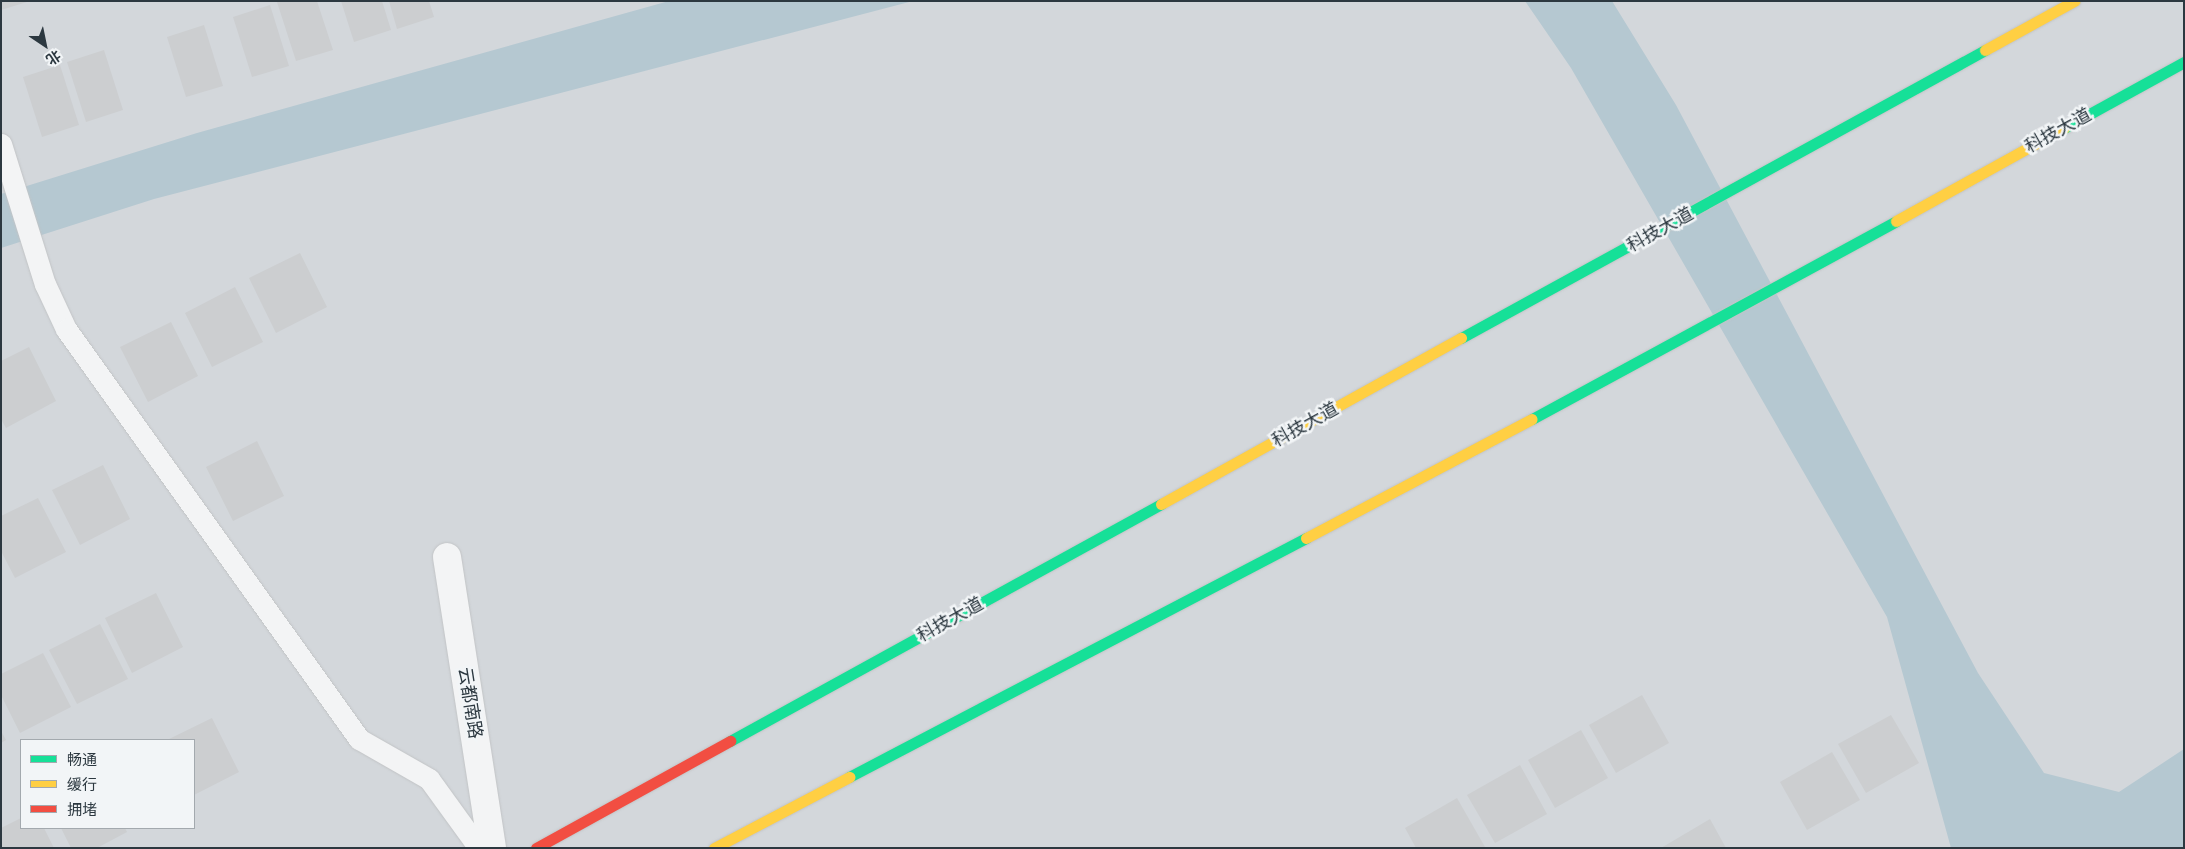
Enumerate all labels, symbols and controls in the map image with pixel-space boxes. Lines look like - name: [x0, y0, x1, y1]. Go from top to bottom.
- north arrow: [20, 20, 70, 70]
- text: 北: [43, 47, 64, 68]
- street label: 科技大道: [2021, 104, 2095, 158]
- street label: 科技大道: [1623, 203, 1697, 257]
- street label: 科技大道: [1268, 398, 1342, 452]
- street label: 科技大道: [913, 593, 987, 647]
- street label: 云都南路: [454, 666, 486, 740]
- legend: [20, 739, 195, 829]
- text: 畅通: [67, 751, 97, 769]
- text: 缓行: [67, 776, 97, 794]
- text: 拥堵: [67, 801, 97, 819]

